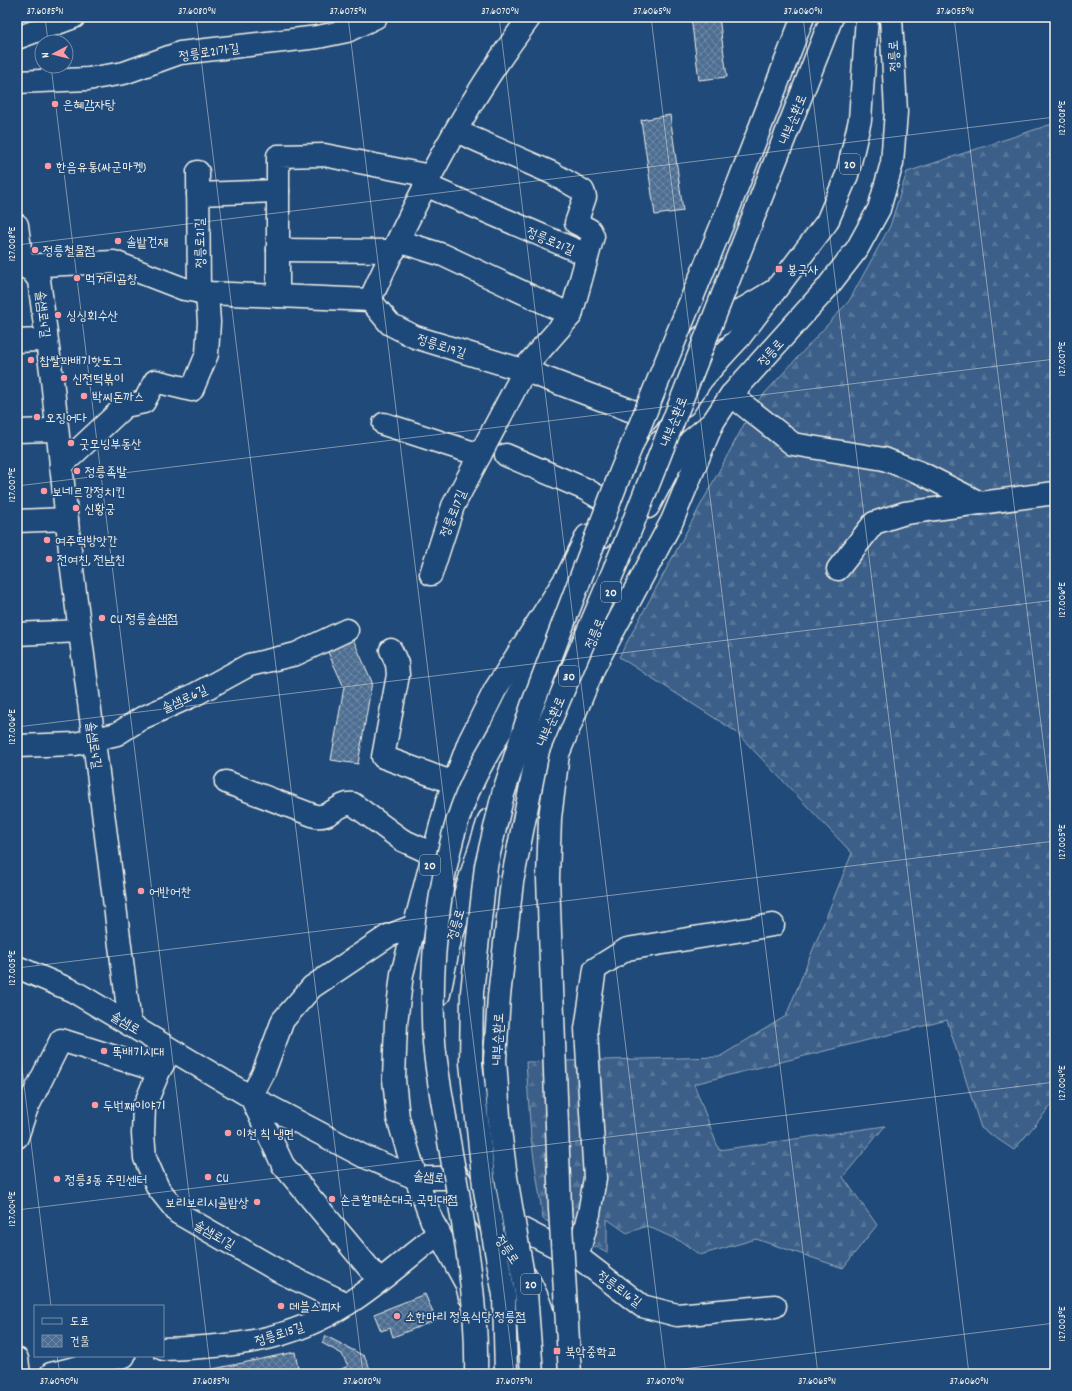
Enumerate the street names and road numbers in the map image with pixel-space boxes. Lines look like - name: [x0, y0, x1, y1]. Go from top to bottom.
- street label: 정릉로21가길: [178, 40, 241, 67]
- street label: 정릉로: [885, 40, 906, 72]
- street label: 내부순환로: [776, 92, 813, 148]
- road number: 20: [840, 154, 860, 174]
- street label: 정릉로21길: [192, 218, 211, 268]
- street label: 정릉로21길: [523, 224, 577, 261]
- street label: 솔샘로4길: [29, 290, 54, 339]
- street label: 정릉로19길: [414, 331, 468, 364]
- street label: 정릉로: [754, 336, 789, 372]
- street label: 내부순환로: [657, 394, 694, 450]
- street label: 정릉로17길: [436, 487, 472, 541]
- road number: 20: [601, 582, 621, 602]
- street label: 정릉로: [581, 616, 611, 652]
- road number: 30: [559, 666, 579, 686]
- street label: 솔샘로6길: [159, 681, 211, 719]
- street label: 내부순환로: [533, 694, 571, 750]
- street label: 솔샘로4길: [80, 721, 105, 770]
- road number: 20: [420, 855, 440, 875]
- street label: 정릉로: [444, 907, 471, 943]
- street label: 솔샘로: [106, 1008, 143, 1040]
- street label: 내부순환로: [489, 1013, 510, 1066]
- street label: 솔샘로: [412, 1168, 445, 1189]
- street label: 솔샘로1길: [190, 1217, 238, 1256]
- street label: 정릉로: [489, 1232, 523, 1269]
- street label: 정릉로16길: [592, 1267, 645, 1313]
- road number: 20: [521, 1274, 541, 1294]
- street label: 정릉로15길: [253, 1319, 307, 1352]

